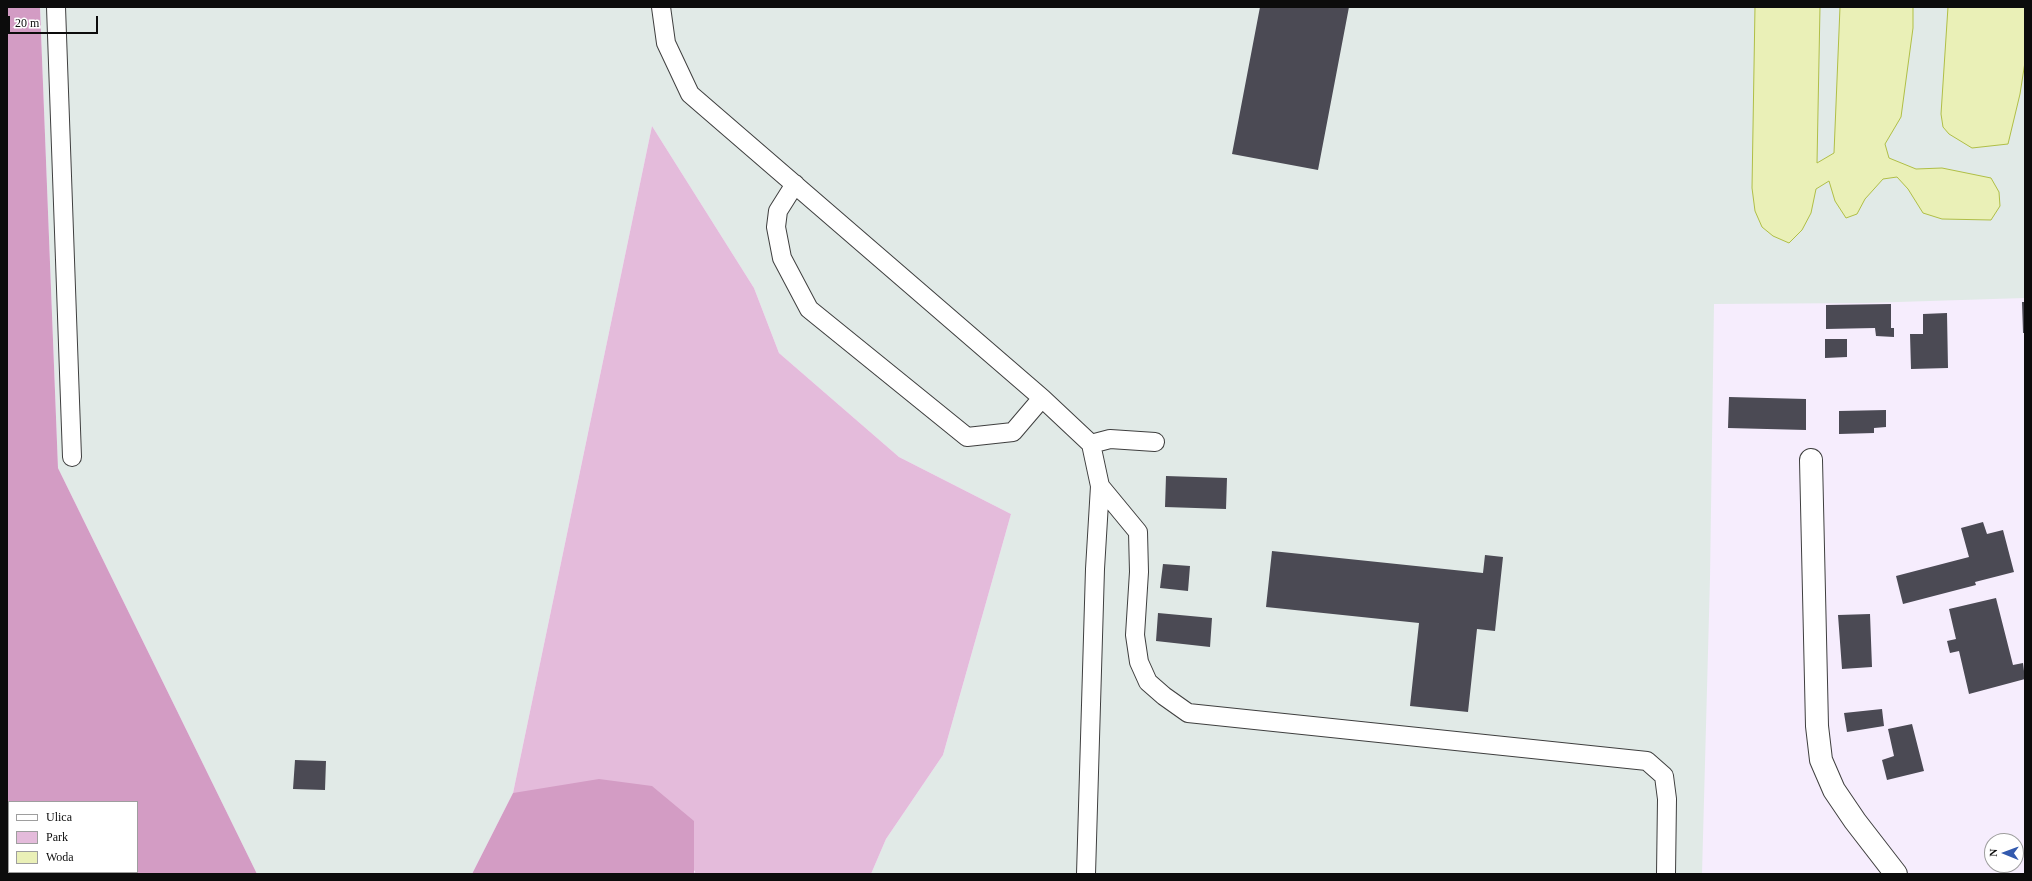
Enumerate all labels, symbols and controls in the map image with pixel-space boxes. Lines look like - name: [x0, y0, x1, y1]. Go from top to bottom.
- scale bar: [10, 8, 100, 34]
- text: 20 m: [15, 16, 39, 30]
- legend: [8, 801, 138, 873]
- text: Ulica: [46, 810, 72, 824]
- text: Park: [46, 830, 68, 844]
- north arrow: [1984, 833, 2024, 873]
- text: N: [1987, 849, 1999, 857]
- text: Woda: [46, 850, 74, 864]

